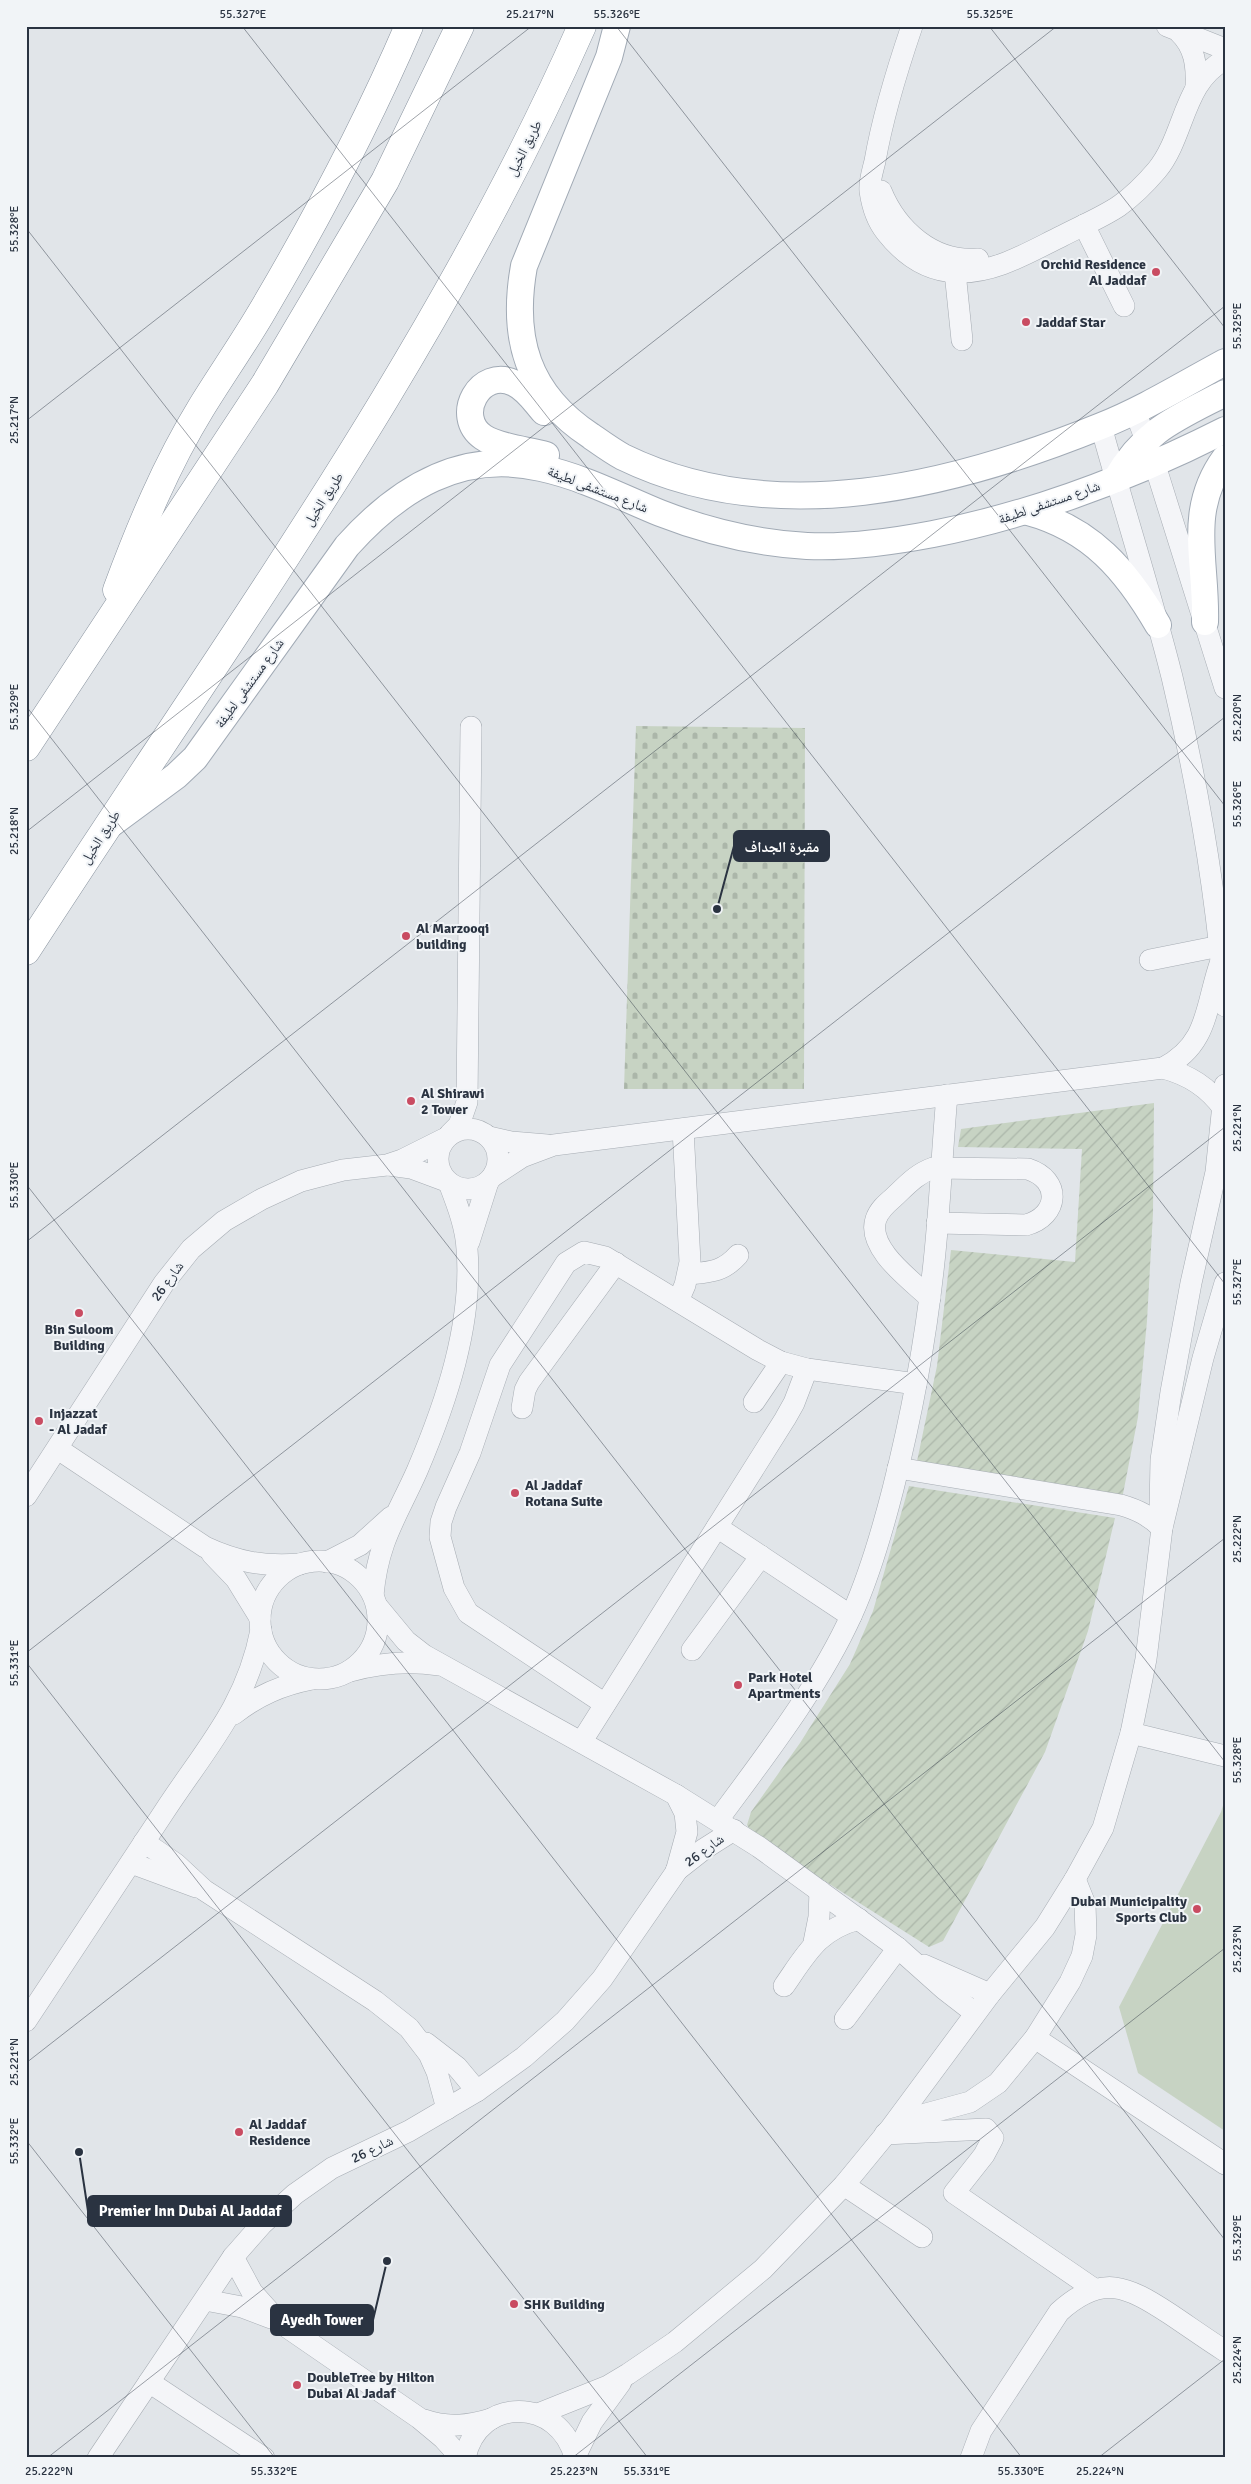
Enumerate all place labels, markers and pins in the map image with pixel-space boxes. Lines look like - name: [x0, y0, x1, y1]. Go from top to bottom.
- place label: Orchid Residence Al Jaddaf: [1041, 256, 1147, 289]
- marker: Orchid Residence Al Jaddaf: [1150, 266, 1162, 278]
- place label: Jaddaf Star: [1036, 314, 1106, 331]
- marker: Jaddaf Star: [1020, 316, 1032, 328]
- callout: مقبرة الجداف: [734, 831, 829, 861]
- place label: Al Marzooqi building: [416, 920, 489, 953]
- marker: Al Marzooqi building: [400, 930, 412, 942]
- place label: Al Shirawi 2 Tower: [421, 1085, 484, 1118]
- marker: Al Shirawi 2 Tower: [405, 1095, 417, 1107]
- marker: Bin Suloom Building: [73, 1307, 85, 1319]
- place label: Bin Suloom Building: [44, 1321, 114, 1354]
- place label: Injazzat - Al Jadaf: [49, 1405, 108, 1438]
- marker: Injazzat - Al Jadaf: [33, 1415, 45, 1427]
- place label: Al Jaddaf Rotana Suite: [525, 1477, 603, 1510]
- marker: Al Jaddaf Rotana Suite: [509, 1487, 521, 1499]
- place label: Park Hotel Apartments: [748, 1669, 820, 1702]
- marker: Park Hotel Apartments: [732, 1679, 744, 1691]
- place label: Dubai Municipality Sports Club: [1070, 1893, 1187, 1926]
- marker: Dubai Municipality Sports Club: [1191, 1903, 1203, 1915]
- place label: Al Jaddaf Residence: [249, 2116, 310, 2149]
- marker: Al Jaddaf Residence: [233, 2126, 245, 2138]
- callout: Premier Inn Dubai Al Jaddaf: [88, 2196, 291, 2226]
- place label: SHK Building: [524, 2296, 605, 2313]
- marker: SHK Building: [508, 2298, 520, 2310]
- callout: Ayedh Tower: [271, 2305, 373, 2335]
- place label: DoubleTree by Hilton Dubai Al Jadaf: [307, 2369, 435, 2402]
- marker: DoubleTree by Hilton Dubai Al Jadaf: [291, 2379, 303, 2391]

